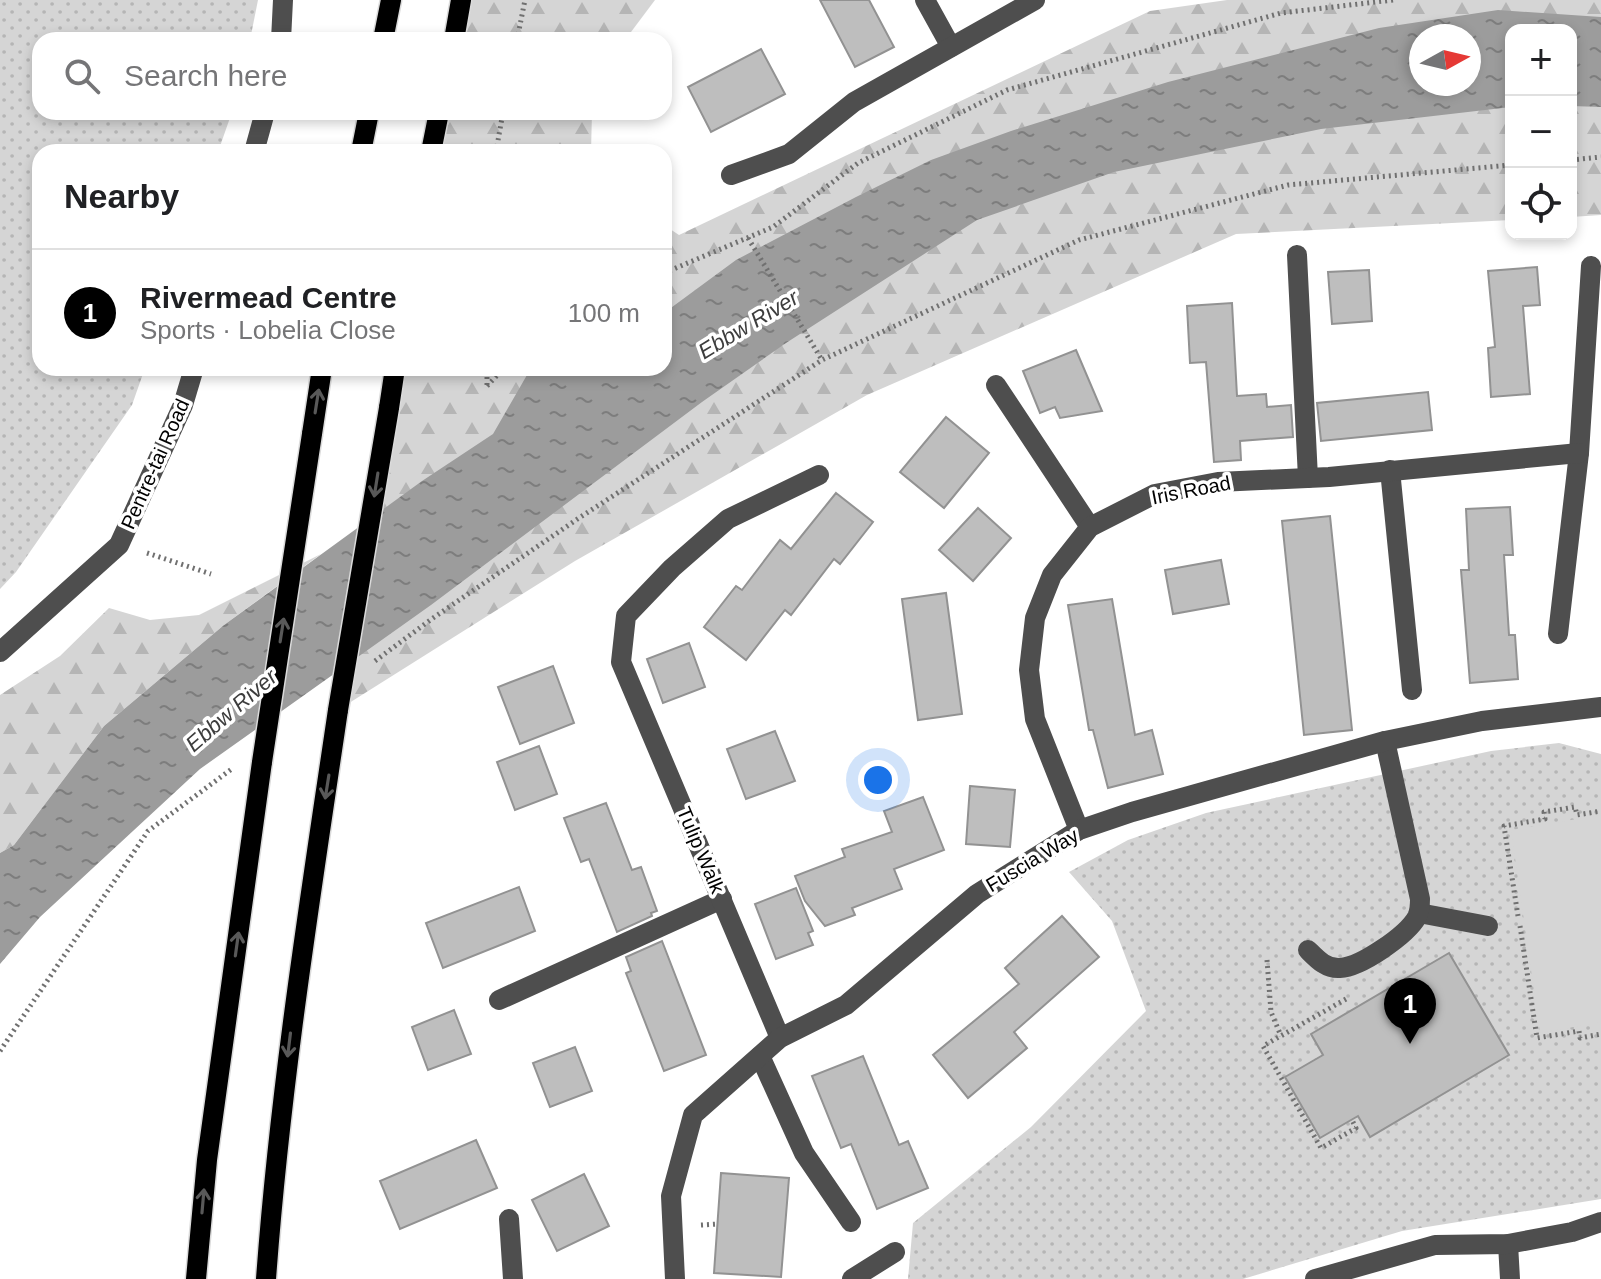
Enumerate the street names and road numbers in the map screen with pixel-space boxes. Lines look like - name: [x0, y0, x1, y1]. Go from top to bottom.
- street label: Pentre-tai Road: [116, 396, 194, 532]
- street label: Iris Road: [1150, 472, 1232, 508]
- street label: Tulip Walk: [673, 803, 729, 897]
- street label: Fuscia Way: [982, 824, 1082, 896]

